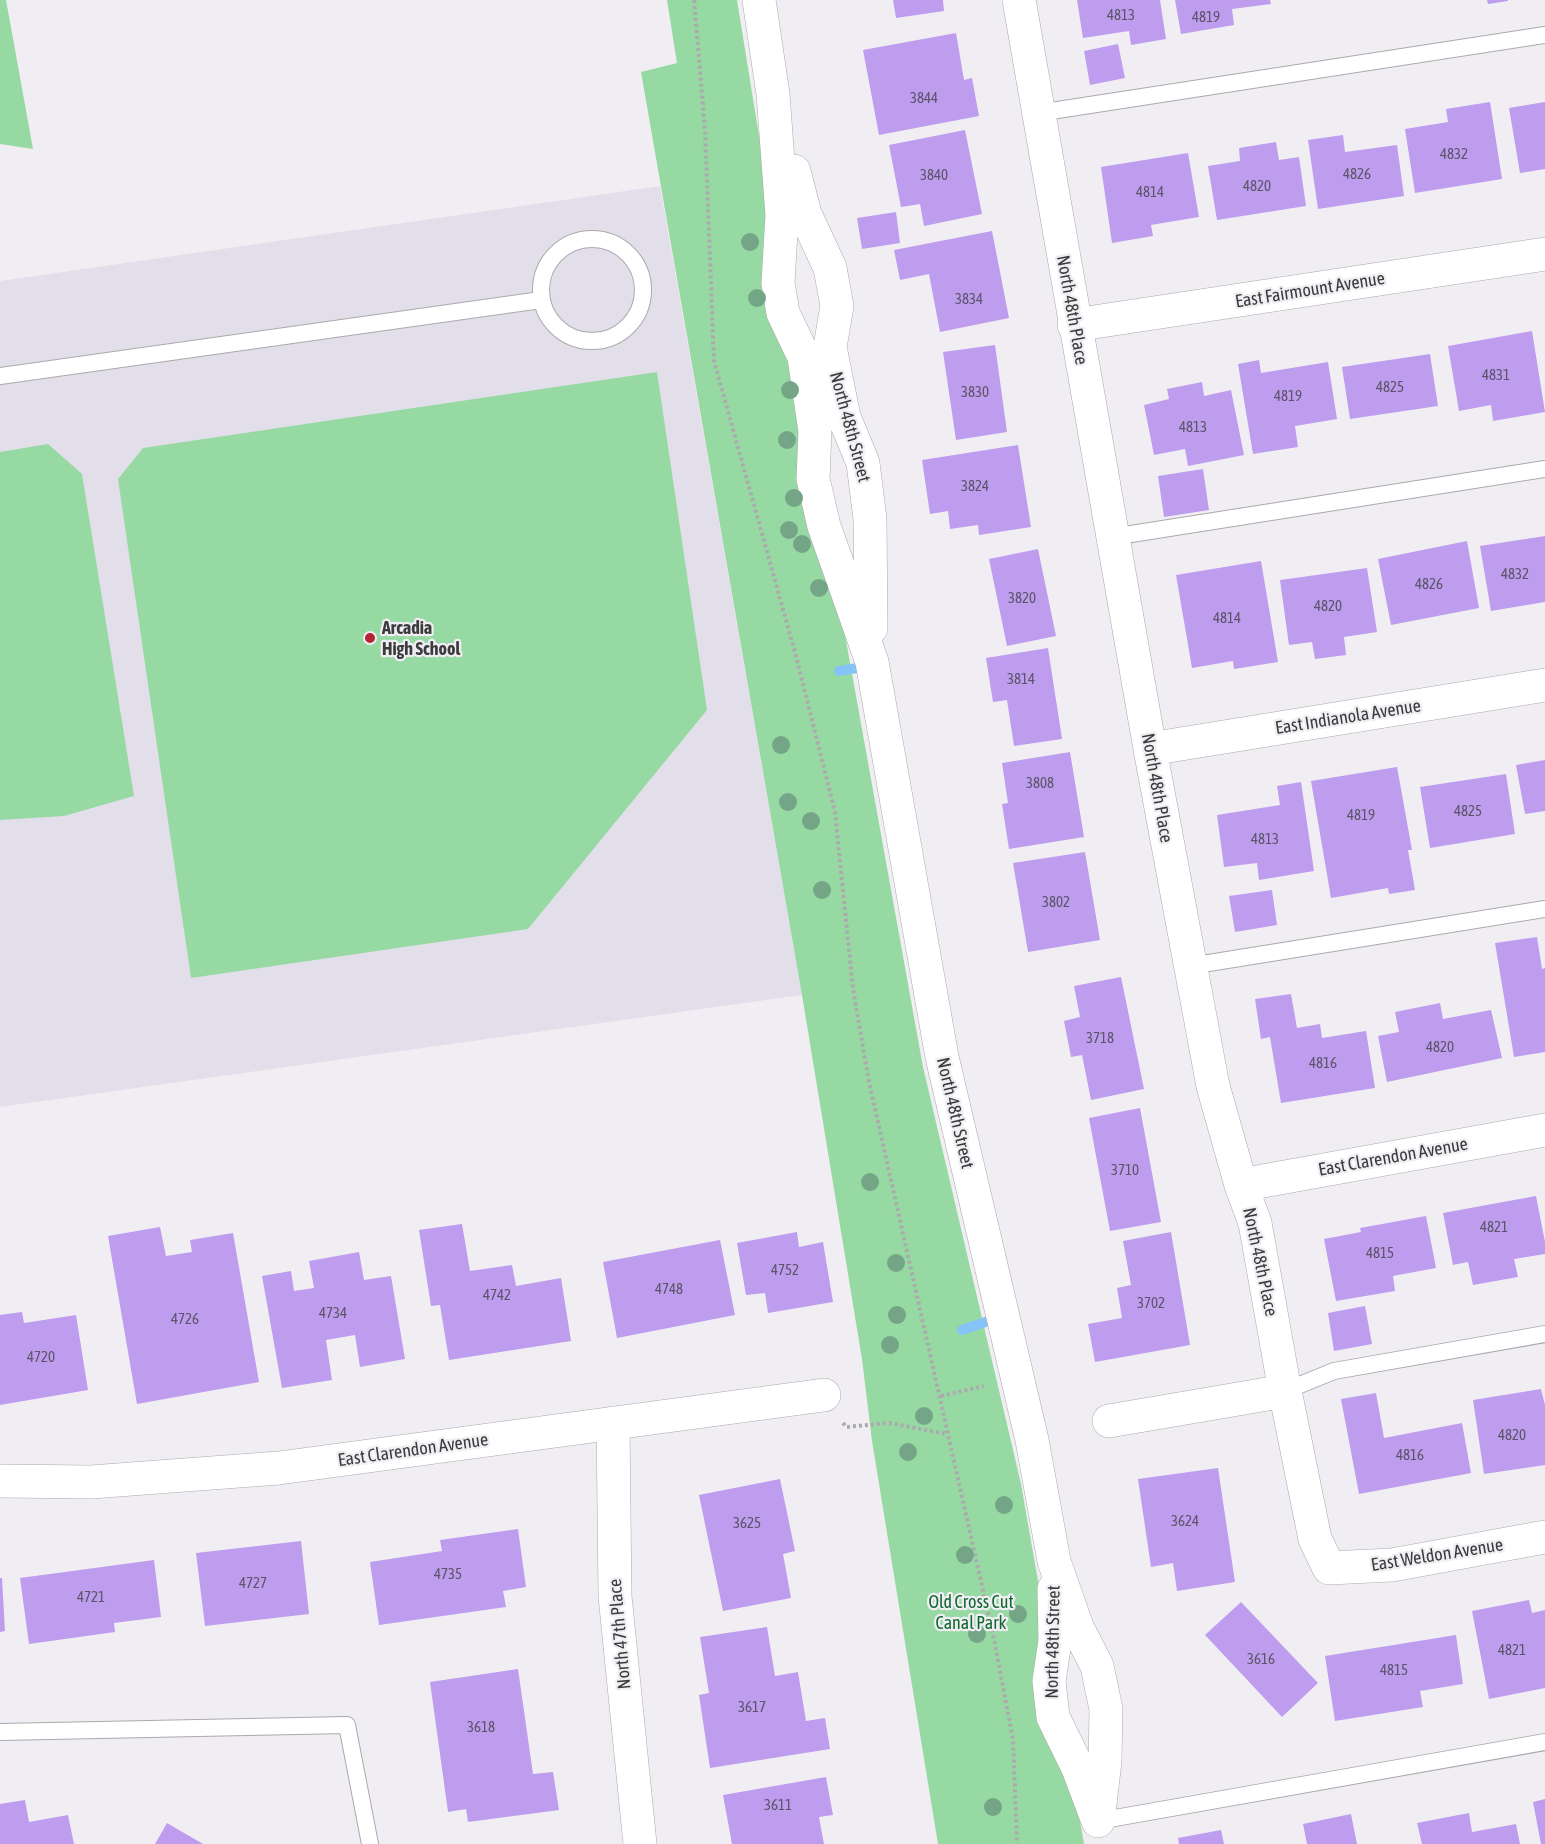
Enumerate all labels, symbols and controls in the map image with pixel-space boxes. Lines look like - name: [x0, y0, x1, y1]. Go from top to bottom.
- house number: 4813: [1107, 6, 1135, 24]
- house number: 4819: [1192, 8, 1220, 26]
- house number: 3844: [910, 89, 938, 107]
- house number: 4832: [1440, 145, 1468, 163]
- house number: 4826: [1343, 165, 1371, 183]
- house number: 3840: [920, 166, 948, 184]
- house number: 4820: [1243, 177, 1271, 195]
- house number: 4814: [1136, 183, 1164, 201]
- street label: North 48th Place: [1052, 254, 1092, 366]
- street label: East Fairmount Avenue: [1234, 268, 1386, 312]
- house number: 3834: [955, 290, 983, 308]
- house number: 4831: [1482, 366, 1510, 384]
- street label: North 48th Street: [825, 369, 875, 485]
- house number: 4825: [1376, 378, 1404, 396]
- house number: 3830: [961, 383, 989, 401]
- house number: 4819: [1274, 387, 1302, 405]
- house number: 4813: [1179, 418, 1207, 436]
- house number: 3824: [961, 477, 989, 495]
- house number: 4832: [1501, 565, 1529, 583]
- house number: 4826: [1415, 575, 1443, 593]
- house number: 3820: [1008, 589, 1036, 607]
- house number: 4820: [1314, 597, 1342, 615]
- house number: 4814: [1213, 609, 1241, 627]
- place label: Arcadia High School: [382, 617, 460, 660]
- marker: Arcadia High School: [363, 631, 377, 645]
- house number: 3814: [1007, 670, 1035, 688]
- street label: East Indianola Avenue: [1274, 695, 1422, 739]
- street label: North 48th Place: [1137, 732, 1177, 844]
- house number: 3808: [1026, 774, 1054, 792]
- house number: 4825: [1454, 802, 1482, 820]
- house number: 4819: [1347, 806, 1375, 824]
- house number: 4813: [1251, 830, 1279, 848]
- house number: 3802: [1042, 893, 1070, 911]
- house number: 3718: [1086, 1029, 1114, 1047]
- house number: 4820: [1426, 1038, 1454, 1056]
- house number: 4816: [1309, 1054, 1337, 1072]
- street label: North 48th Street: [932, 1055, 978, 1171]
- street label: East Clarendon Avenue: [1317, 1133, 1469, 1181]
- house number: 3710: [1111, 1161, 1139, 1179]
- street label: North 48th Place: [1238, 1206, 1282, 1318]
- house number: 4821: [1480, 1218, 1508, 1236]
- house number: 4815: [1366, 1244, 1394, 1262]
- house number: 4752: [771, 1261, 799, 1279]
- house number: 4748: [655, 1280, 683, 1298]
- house number: 4742: [483, 1286, 511, 1304]
- house number: 3702: [1137, 1294, 1165, 1312]
- house number: 4734: [319, 1304, 347, 1322]
- house number: 4726: [171, 1310, 199, 1328]
- house number: 4720: [27, 1348, 55, 1366]
- house number: 4820: [1498, 1426, 1526, 1444]
- street label: East Clarendon Avenue: [336, 1429, 490, 1471]
- house number: 4816: [1396, 1446, 1424, 1464]
- house number: 3624: [1171, 1512, 1199, 1530]
- house number: 3625: [733, 1514, 761, 1532]
- street label: East Weldon Avenue: [1369, 1534, 1505, 1576]
- house number: 4735: [434, 1565, 462, 1583]
- house number: 4727: [239, 1574, 267, 1592]
- street label: North 47th Place: [604, 1578, 636, 1690]
- street label: North 48th Street: [1041, 1585, 1065, 1699]
- house number: 4721: [77, 1588, 105, 1606]
- park label: Old Cross Cut Canal Park: [928, 1591, 1014, 1634]
- house number: 4821: [1498, 1641, 1526, 1659]
- house number: 3616: [1247, 1650, 1275, 1668]
- house number: 4815: [1380, 1661, 1408, 1679]
- house number: 3617: [738, 1698, 766, 1716]
- house number: 3618: [467, 1718, 495, 1736]
- house number: 3611: [764, 1796, 792, 1814]

